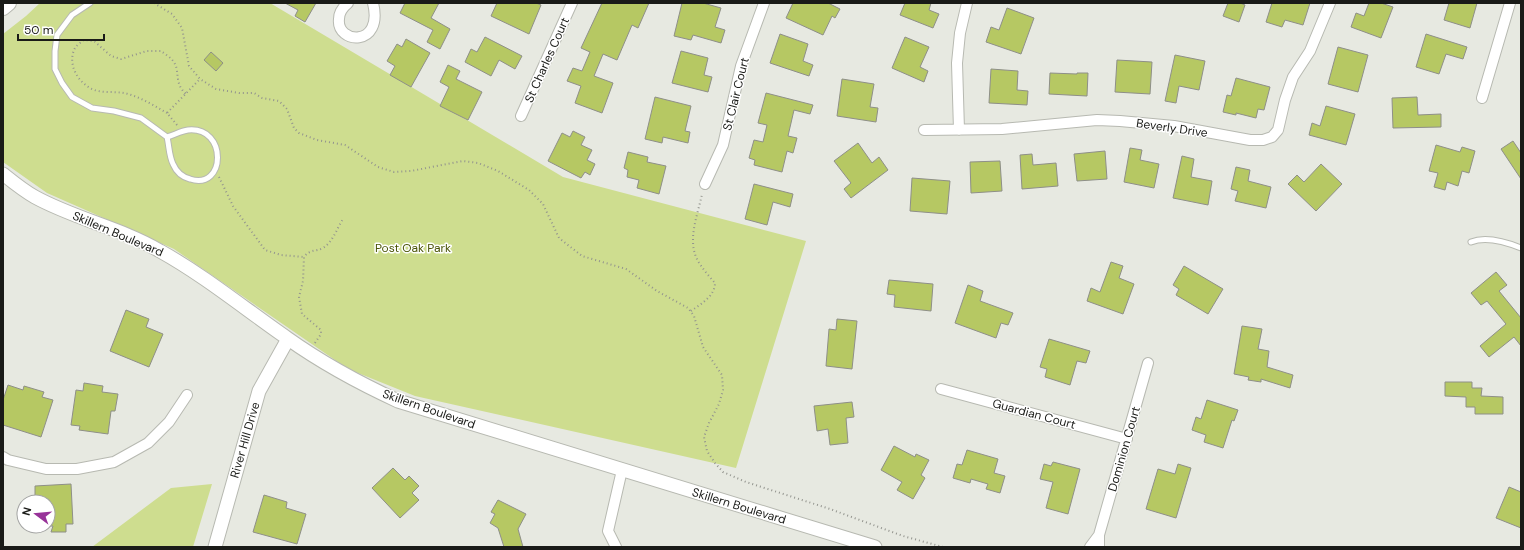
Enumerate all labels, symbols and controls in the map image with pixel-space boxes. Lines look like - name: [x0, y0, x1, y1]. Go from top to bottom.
- street label: St Charles Court: [521, 15, 573, 105]
- scale bar: [18, 16, 104, 42]
- text: 50 m: [24, 22, 53, 38]
- street label: St Clair Court: [719, 55, 753, 132]
- street label: Beverly Drive: [1135, 115, 1209, 141]
- street label: Skillern Boulevard: [70, 208, 166, 260]
- park label: Post Oak Park: [375, 240, 451, 256]
- street label: Skillern Boulevard: [380, 386, 478, 432]
- street label: Guardian Court: [991, 395, 1078, 433]
- street label: River Hill Drive: [226, 400, 264, 480]
- street label: Dominion Court: [1104, 404, 1144, 493]
- street label: Skillern Boulevard: [690, 484, 788, 528]
- north arrow: [16, 494, 56, 534]
- text: N: [19, 505, 34, 517]

